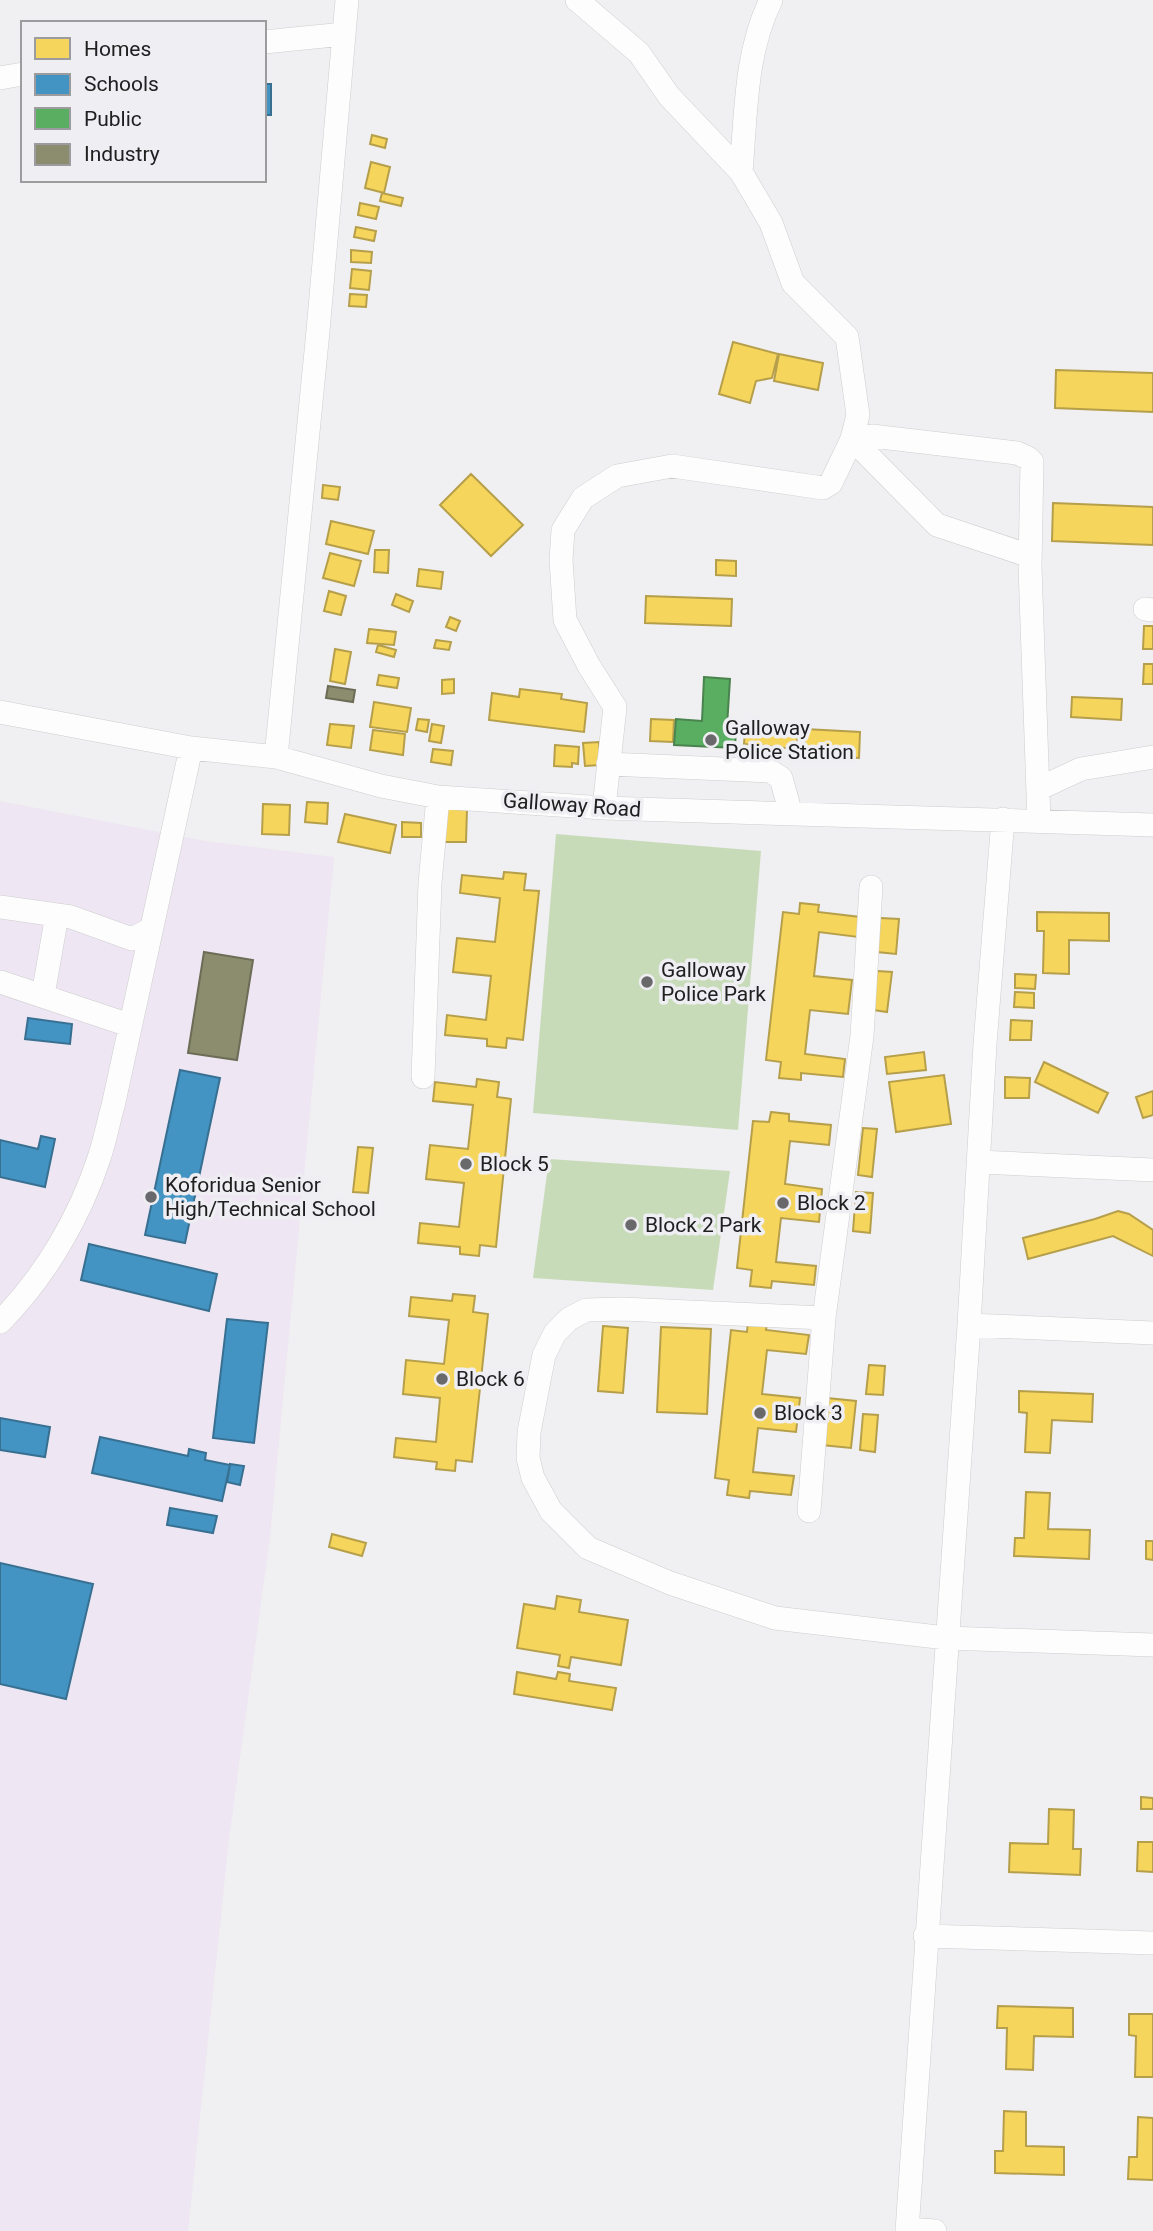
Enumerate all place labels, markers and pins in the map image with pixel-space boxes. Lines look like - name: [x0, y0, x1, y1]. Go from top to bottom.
- place label: Galloway Police Station: [725, 716, 854, 764]
- marker: Galloway Police Station: [703, 732, 719, 748]
- place label: Galloway Police Park: [661, 958, 766, 1006]
- marker: Galloway Police Park: [639, 974, 655, 990]
- place label: Block 5: [480, 1152, 549, 1176]
- marker: Block 5: [458, 1156, 474, 1172]
- place label: Koforidua Senior High/Technical School: [165, 1173, 376, 1221]
- marker: Koforidua Senior High/Technical School: [143, 1189, 159, 1205]
- place label: Block 2: [797, 1191, 866, 1215]
- marker: Block 2: [775, 1195, 791, 1211]
- place label: Block 2 Park: [645, 1213, 762, 1237]
- marker: Block 2 Park: [623, 1217, 639, 1233]
- place label: Block 6: [456, 1367, 525, 1391]
- marker: Block 6: [434, 1371, 450, 1387]
- place label: Block 3: [774, 1401, 843, 1425]
- marker: Block 3: [752, 1405, 768, 1421]

